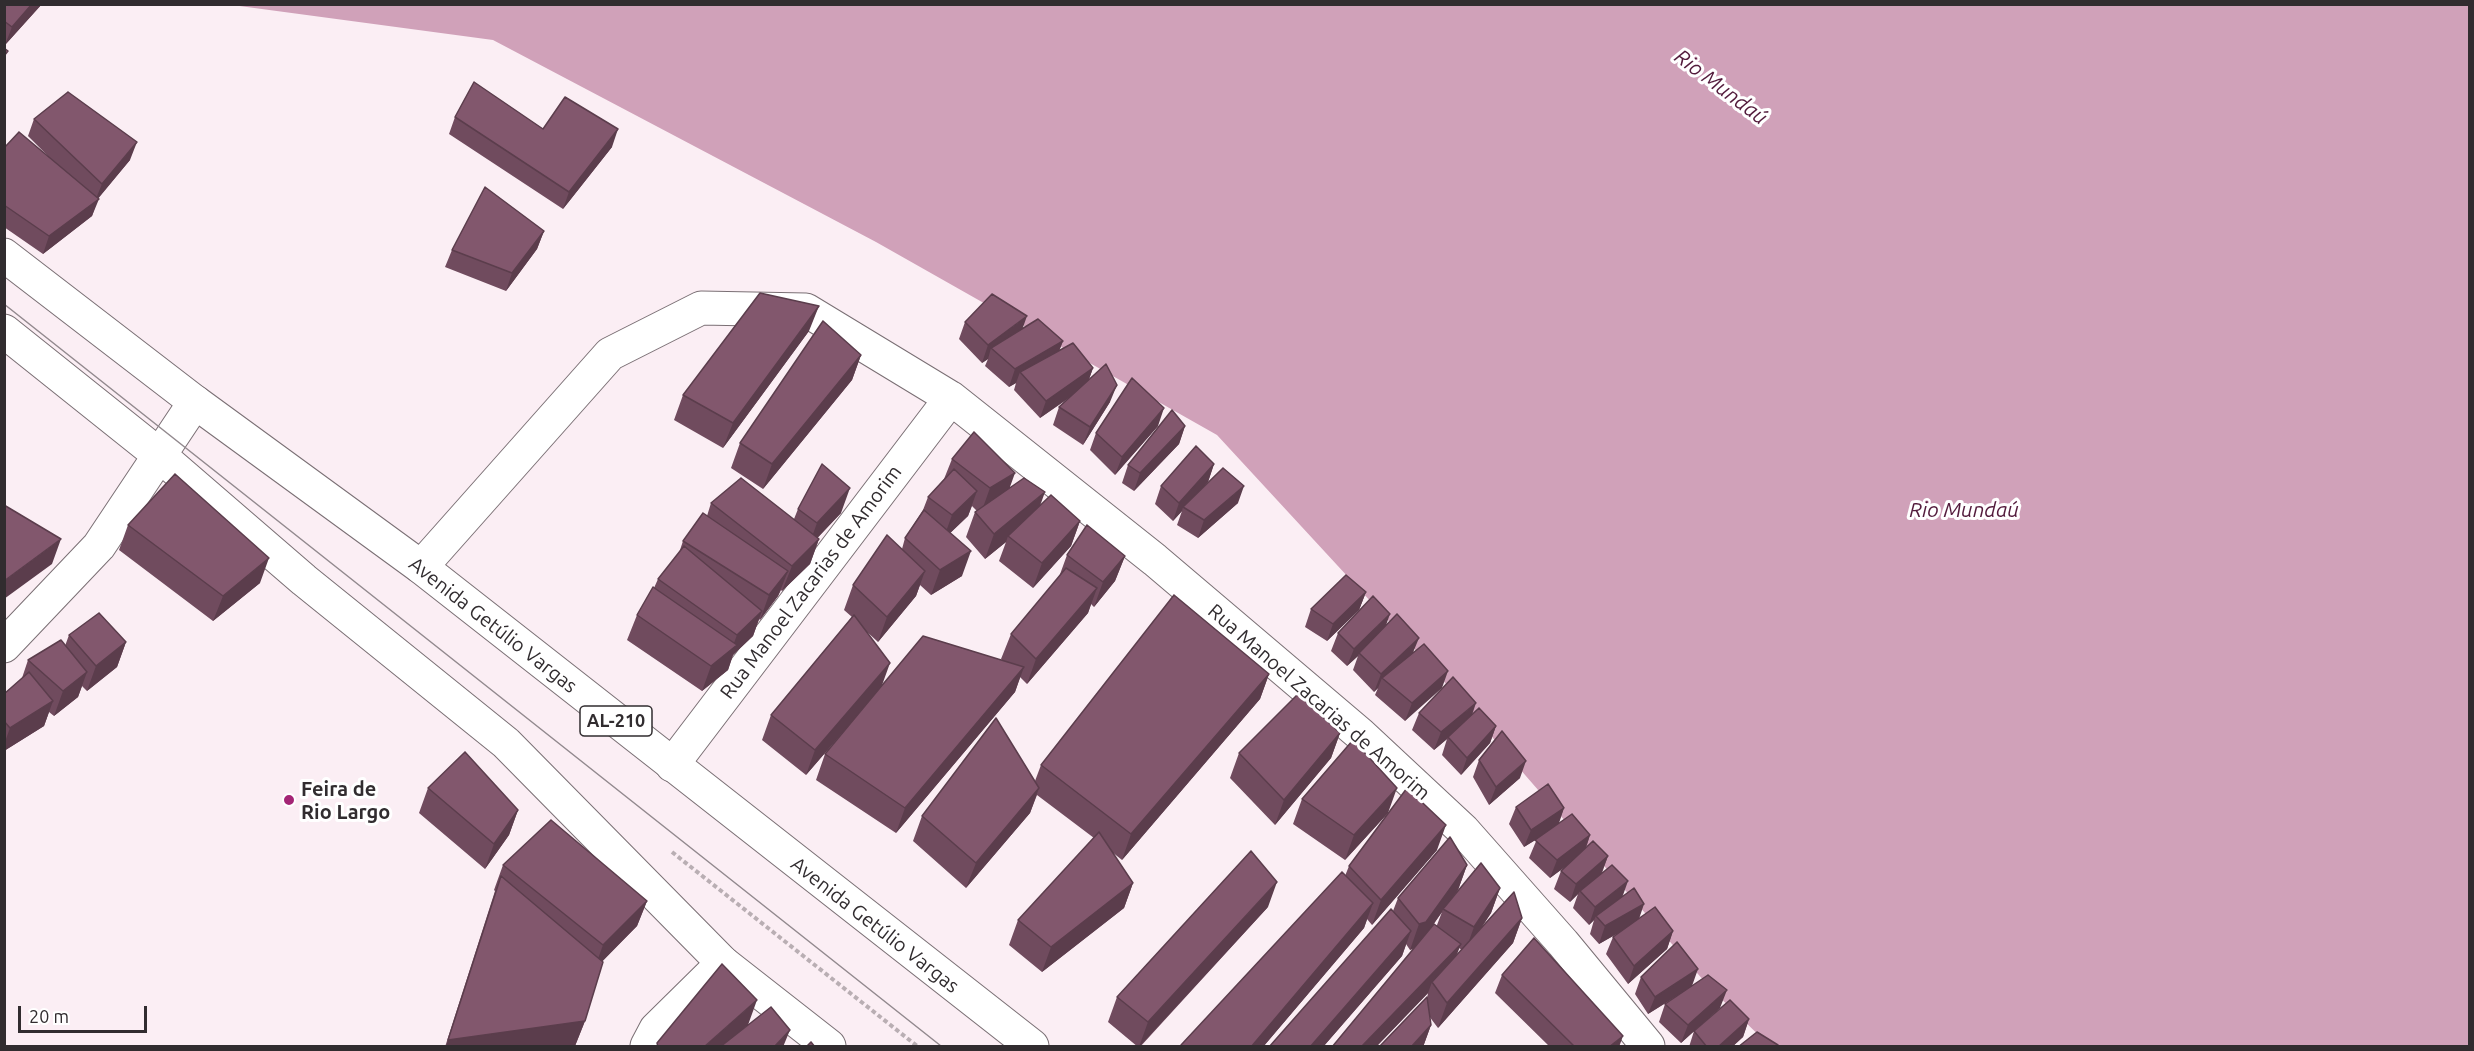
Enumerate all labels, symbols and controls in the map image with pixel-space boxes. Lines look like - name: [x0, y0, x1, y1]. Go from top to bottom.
- water label: Rio Mundaú: [1670, 44, 1772, 130]
- street label: Rua Manoel Zacarias de Amorim: [715, 460, 907, 704]
- water label: Rio Mundaú: [1909, 497, 2019, 523]
- street label: Avenida Getúlio Vargas: [404, 552, 582, 698]
- street label: Rua Manoel Zacarias de Amorim: [1203, 599, 1435, 805]
- road number: AL-210: [580, 706, 652, 736]
- place label: Feira de Rio Largo: [301, 777, 390, 824]
- marker: Feira de Rio Largo: [282, 793, 296, 807]
- street label: Avenida Getúlio Vargas: [786, 852, 964, 998]
- scale bar: [21, 994, 150, 1032]
- text: 20 m: [29, 1006, 69, 1026]

